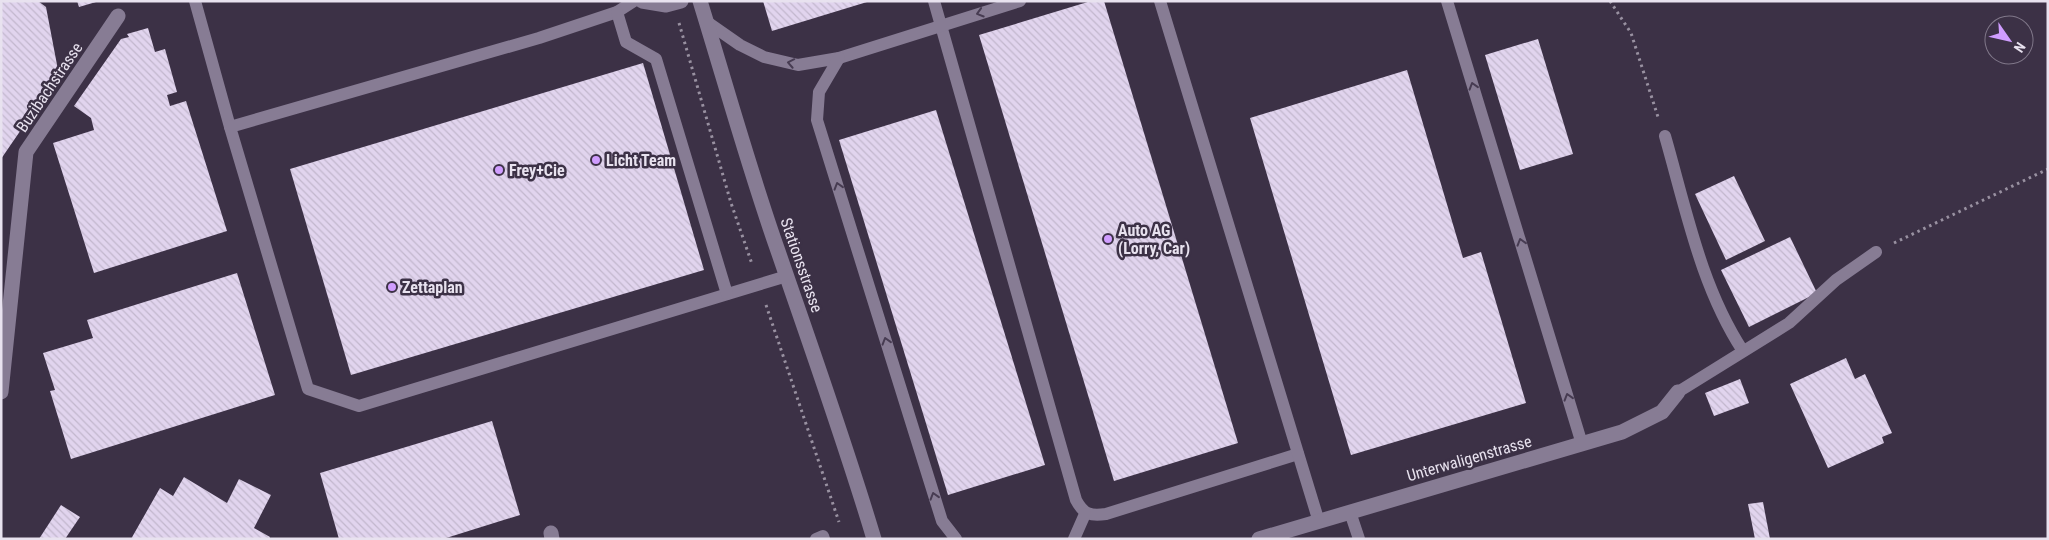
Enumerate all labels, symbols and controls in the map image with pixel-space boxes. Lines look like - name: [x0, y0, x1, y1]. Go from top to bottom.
- one-way arrow: [976, 8, 985, 18]
- north arrow: [1984, 15, 2034, 65]
- street label: Buzibachstrasse: [12, 39, 86, 136]
- text: N: [2011, 39, 2029, 55]
- one-way arrow: [787, 58, 796, 69]
- one-way arrow: [1469, 83, 1479, 91]
- place label: Licht Team: [606, 151, 676, 170]
- marker: Licht Team: [590, 154, 602, 166]
- place label: Frey+Cie: [509, 161, 565, 180]
- marker: Frey+Cie: [493, 164, 505, 176]
- one-way arrow: [833, 182, 843, 190]
- street label: Stationsstrasse: [777, 215, 827, 315]
- place label: Auto AG (Lorry, Car): [1118, 221, 1190, 258]
- marker: Auto AG (Lorry, Car): [1102, 233, 1114, 245]
- one-way arrow: [1516, 238, 1526, 246]
- place label: Zettaplan: [402, 278, 463, 297]
- marker: Zettaplan: [386, 281, 398, 293]
- one-way arrow: [882, 337, 892, 345]
- one-way arrow: [1564, 393, 1574, 402]
- street label: Unterwaligenstrasse: [1405, 432, 1534, 485]
- one-way arrow: [930, 492, 940, 501]

